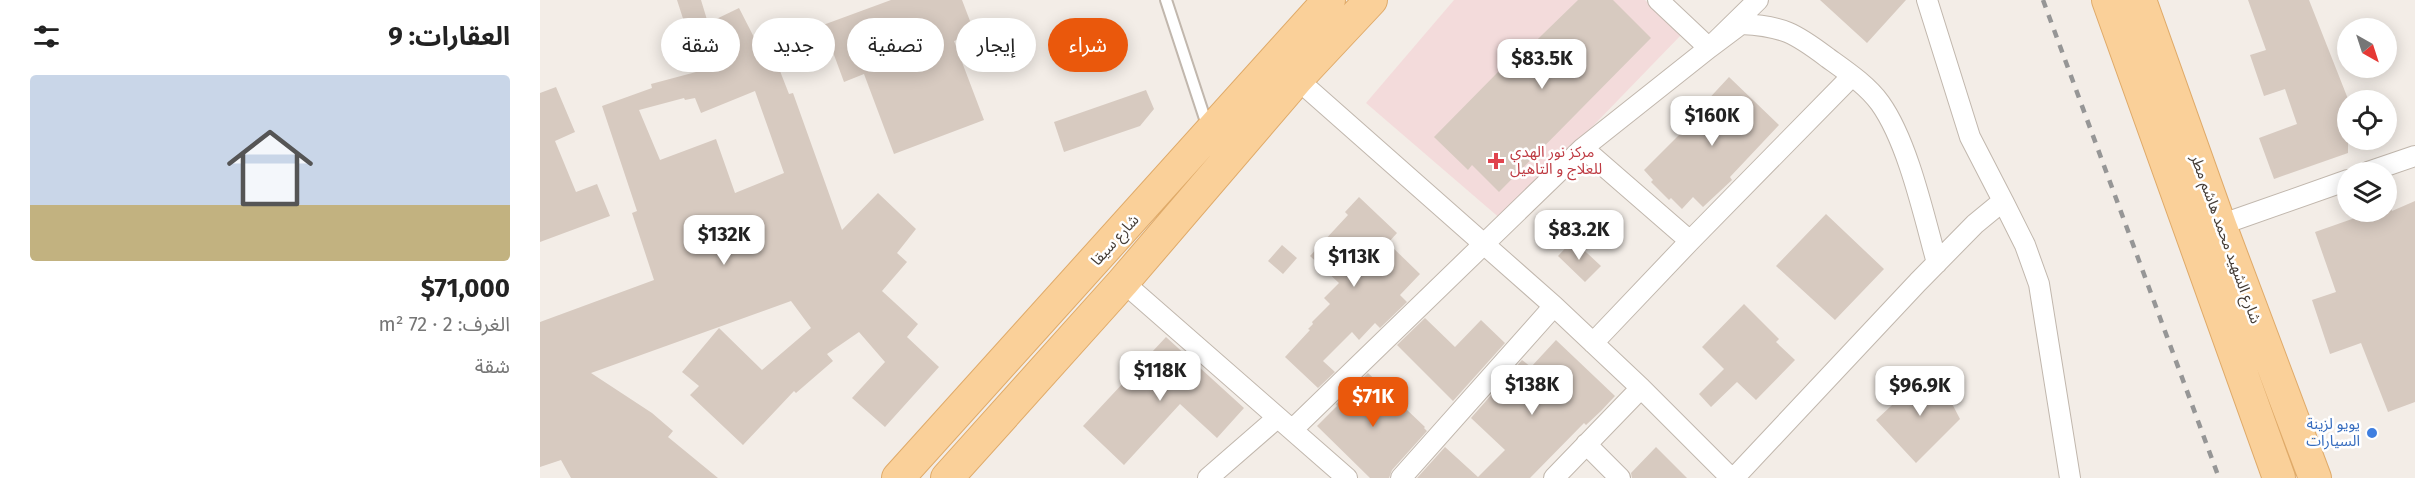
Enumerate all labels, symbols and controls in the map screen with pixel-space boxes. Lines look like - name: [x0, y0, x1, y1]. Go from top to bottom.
- chip: شقة: [661, 18, 740, 72]
- chip: جديد: [752, 18, 835, 72]
- chip: تصفية: [847, 18, 944, 72]
- chip: إيجار: [956, 18, 1036, 72]
- chip: شراء: [1048, 18, 1128, 72]
- north arrow: [2337, 18, 2397, 78]
- map controls: [2337, 18, 2397, 222]
- icon: filters: [30, 20, 63, 53]
- text: العقارات: 9: [388, 21, 510, 52]
- pin: $83.5K: [1493, 39, 1591, 90]
- text: $83.5K: [1511, 46, 1573, 70]
- button: locate: [2337, 90, 2397, 150]
- pin: $160K: [1670, 96, 1754, 147]
- text: $160K: [1684, 103, 1740, 127]
- icon: home: [216, 114, 324, 222]
- place label: مركز نور الهدي للعلاج و التاهيل: [1510, 143, 1602, 181]
- street label: شارع الشهيد محمد هاشم مطر: [2184, 151, 2265, 327]
- marker: مركز نور الهدي للعلاج و التاهيل: [1487, 152, 1505, 170]
- button: layers: [2337, 162, 2397, 222]
- pin: $83.2K: [1530, 210, 1628, 261]
- street label: شارع سيقا: [1087, 211, 1145, 271]
- pin: $132K: [682, 215, 766, 266]
- text: $83.2K: [1549, 217, 1609, 241]
- text: $132K: [698, 222, 750, 246]
- pin: $113K: [1312, 237, 1396, 288]
- text: $113K: [1328, 244, 1380, 268]
- text: $71,000: [421, 273, 510, 304]
- text: الغرف: 2 · 72 m²: [378, 312, 510, 336]
- pin: $118K: [1118, 351, 1202, 402]
- text: شقة: [475, 354, 510, 378]
- text: $118K: [1134, 358, 1186, 382]
- pin: $138K: [1490, 365, 1574, 416]
- pin: $96.9K: [1871, 366, 1969, 417]
- text: $138K: [1505, 372, 1559, 396]
- text: $96.9K: [1889, 373, 1951, 397]
- pin: $71K: [1337, 377, 1409, 428]
- text: $71K: [1352, 384, 1394, 408]
- place label: يويو لزينة السيارات: [2306, 415, 2360, 450]
- marker: يويو لزينة السيارات: [2365, 426, 2379, 440]

